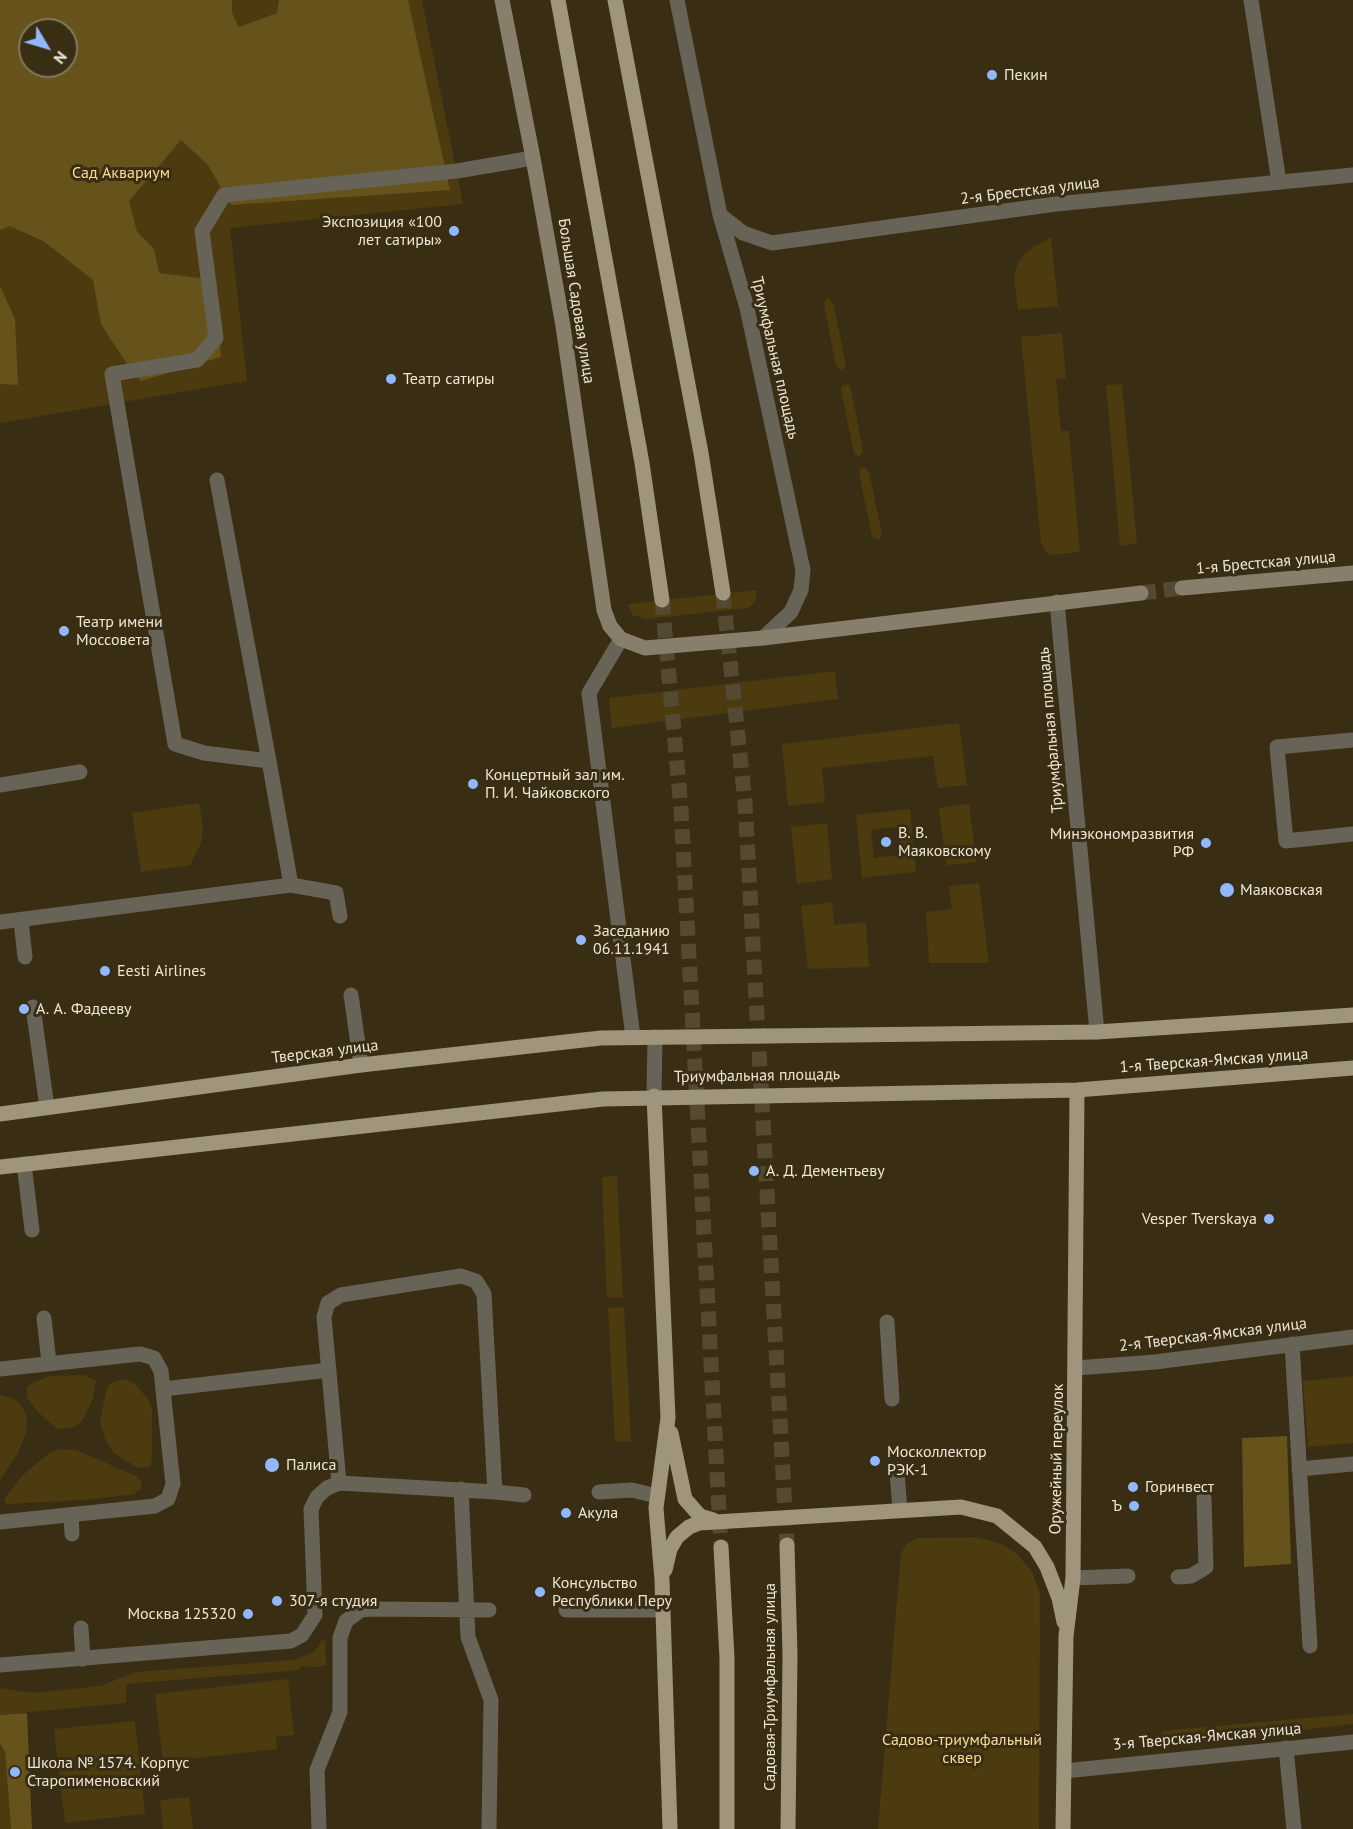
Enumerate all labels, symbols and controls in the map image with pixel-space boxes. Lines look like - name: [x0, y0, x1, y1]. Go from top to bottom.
- north arrow: [18, 18, 78, 78]
- text: N: [49, 48, 72, 68]
- place label: Пекин: [1004, 65, 1048, 85]
- marker: Пекин: [985, 68, 999, 82]
- park label: Сад Аквариум: [72, 163, 170, 183]
- street label: 2-я Брестская улица: [959, 173, 1101, 209]
- place label: Экспозиция «100 лет сатиры»: [322, 212, 442, 250]
- street label: Большая Садовая улица: [553, 217, 599, 385]
- marker: Экспозиция «100 лет сатиры»: [447, 224, 461, 238]
- street label: Триумфальная площадь: [747, 275, 803, 441]
- place label: Театр сатиры: [403, 369, 495, 389]
- marker: Театр сатиры: [384, 372, 398, 386]
- street label: 1-я Брестская улица: [1195, 547, 1337, 579]
- place label: Театр имени Моссовета: [76, 612, 163, 650]
- marker: Театр имени Моссовета: [57, 624, 71, 638]
- street label: Триумфальная площадь: [1034, 646, 1068, 814]
- place label: Концертный зал им. П. И. Чайковского: [485, 765, 625, 803]
- marker: Концертный зал им. П. И. Чайковского: [466, 777, 480, 791]
- place label: В. В. Маяковскому: [898, 823, 991, 861]
- place label: Минэкономразвития РФ: [1050, 824, 1194, 862]
- marker: В. В. Маяковскому: [879, 835, 893, 849]
- marker: Минэкономразвития РФ: [1199, 836, 1213, 850]
- place label: Маяковская: [1240, 880, 1323, 900]
- marker: Маяковская: [1218, 881, 1236, 899]
- place label: Заседанию 06.11.1941: [593, 921, 670, 959]
- marker: Заседанию 06.11.1941: [574, 933, 588, 947]
- place label: Eesti Аirlines: [117, 961, 206, 981]
- marker: Eesti Аirlines: [98, 964, 112, 978]
- place label: А. А. Фадееву: [36, 999, 132, 1019]
- marker: А. А. Фадееву: [17, 1002, 31, 1016]
- street label: Тверская улица: [271, 1036, 379, 1068]
- street label: 1-я Тверская-Ямская улица: [1119, 1045, 1309, 1077]
- street label: Триумфальная площадь: [674, 1065, 840, 1087]
- place label: А. Д. Дементьеву: [766, 1161, 885, 1181]
- marker: А. Д. Дементьеву: [747, 1164, 761, 1178]
- place label: Vesper Tverskaya: [1142, 1209, 1257, 1229]
- marker: Vesper Tverskaya: [1262, 1212, 1276, 1226]
- street label: 2-я Тверская-Ямская улица: [1118, 1314, 1308, 1356]
- street label: Оружейный переулок: [1046, 1383, 1068, 1535]
- place label: Москоллектор РЭК-1: [887, 1442, 987, 1480]
- marker: Москоллектор РЭК-1: [868, 1454, 882, 1468]
- place label: Палиса: [286, 1455, 336, 1475]
- marker: Палиса: [263, 1456, 281, 1474]
- place label: Горинвест: [1145, 1477, 1214, 1497]
- marker: Горинвест: [1126, 1480, 1140, 1494]
- place label: Ъ: [1112, 1496, 1122, 1516]
- marker: Ъ: [1127, 1499, 1141, 1513]
- place label: Акула: [578, 1503, 618, 1523]
- marker: Акула: [559, 1506, 573, 1520]
- place label: Консульство Республики Перу: [552, 1573, 672, 1611]
- street label: Садовая-Триумфальная улица: [760, 1583, 780, 1791]
- marker: Консульство Республики Перу: [533, 1585, 547, 1599]
- place label: 307-я студия: [289, 1591, 377, 1611]
- marker: 307-я студия: [270, 1594, 284, 1608]
- place label: Москва 125320: [127, 1604, 236, 1624]
- marker: Москва 125320: [241, 1607, 255, 1621]
- street label: 3-я Тверская-Ямская улица: [1112, 1719, 1302, 1755]
- park label: Садово-триумфальный сквер: [882, 1730, 1042, 1768]
- place label: Школа № 1574. Корпус Старопименовский: [27, 1753, 190, 1791]
- marker: Школа № 1574. Корпус Старопименовский: [8, 1765, 22, 1779]

